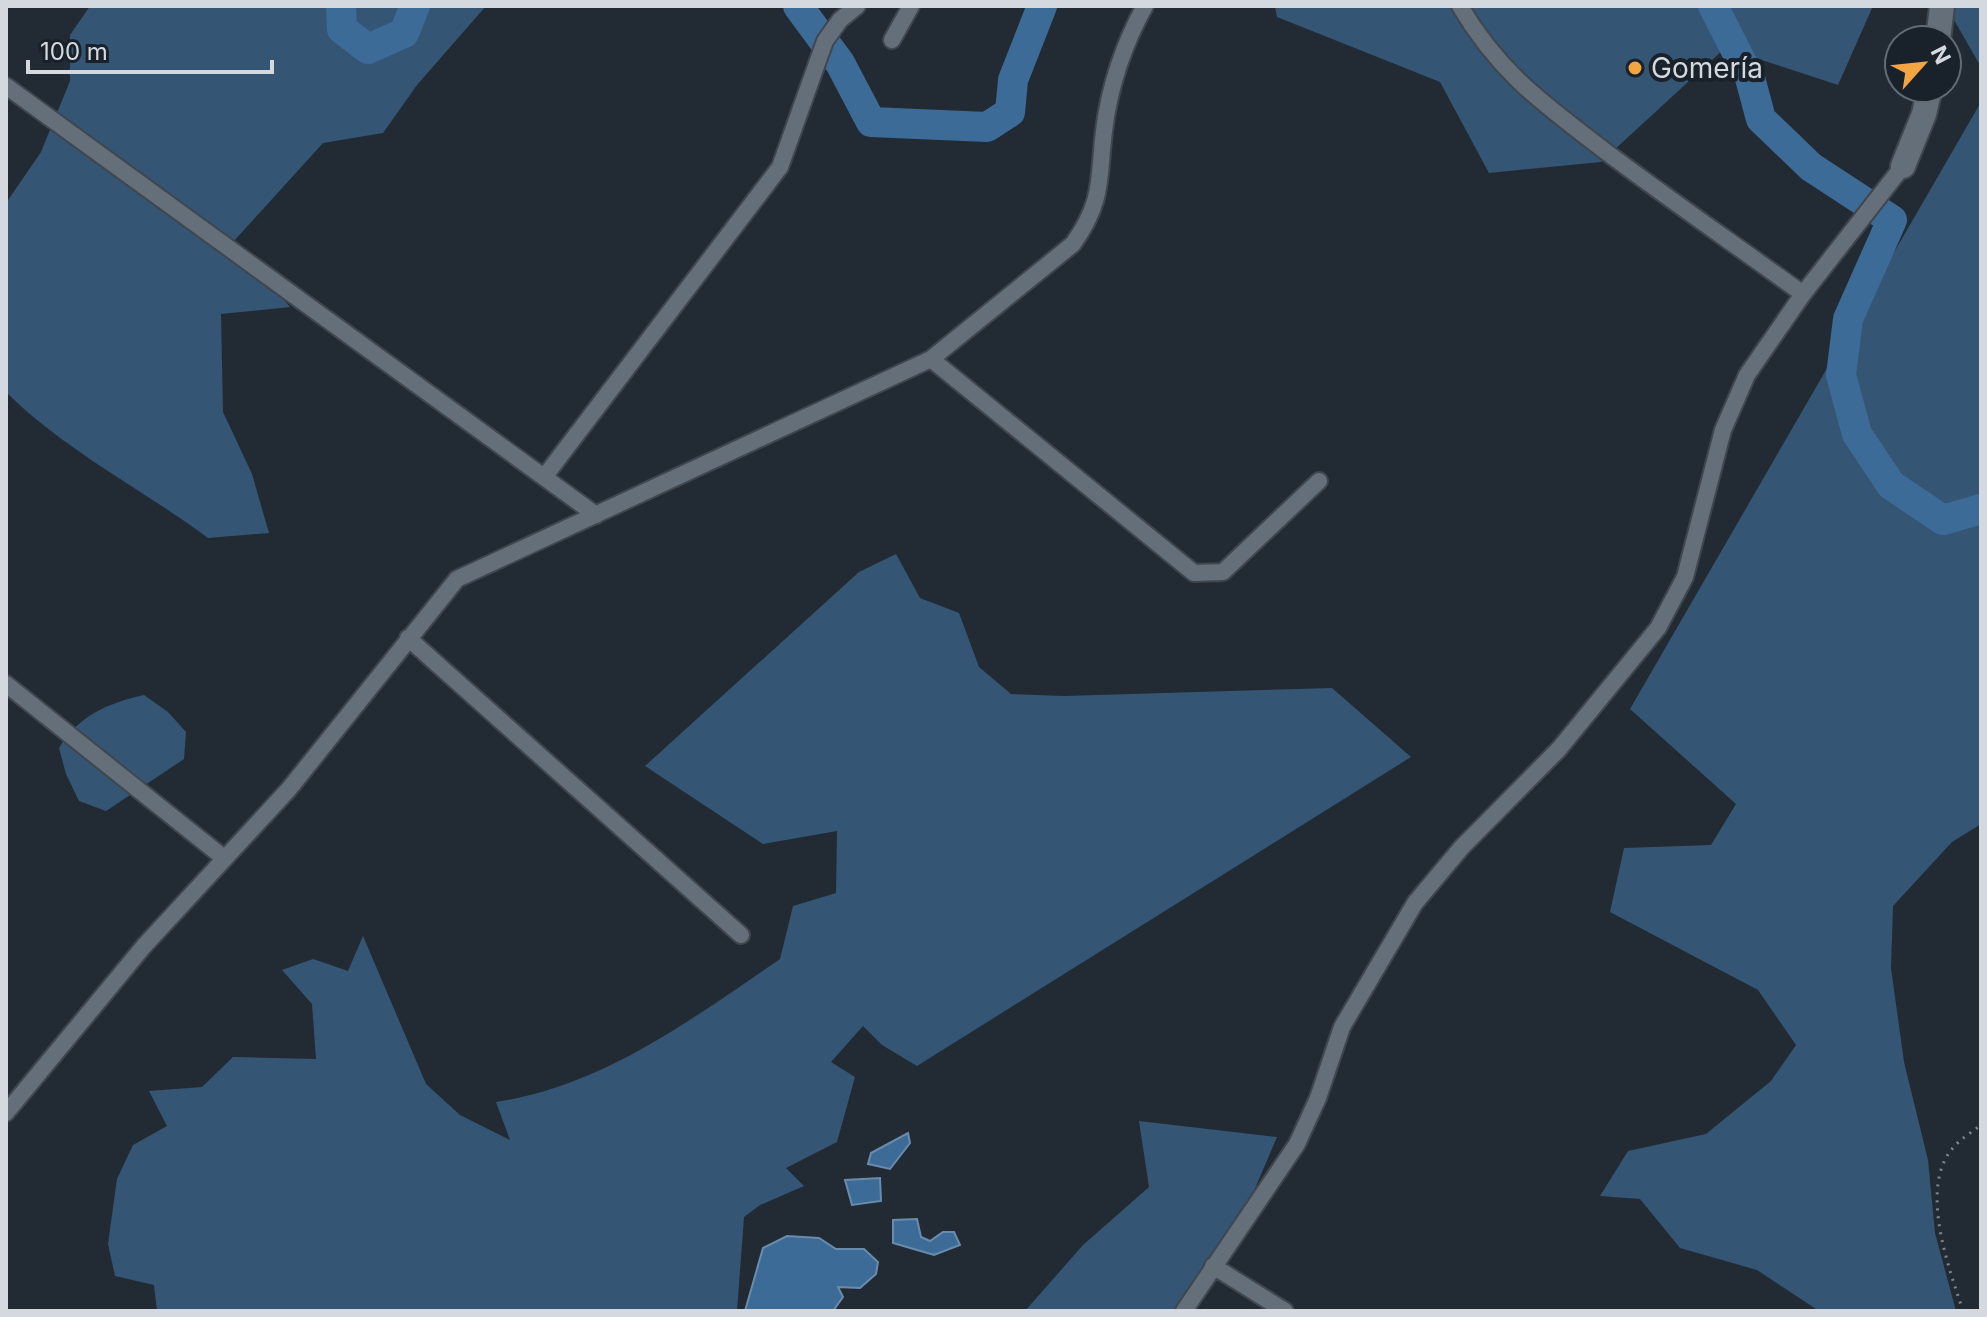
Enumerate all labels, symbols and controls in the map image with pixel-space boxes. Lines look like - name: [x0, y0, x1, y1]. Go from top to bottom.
- scale bar: [28, 24, 272, 74]
- north arrow: [1883, 24, 1963, 104]
- text: 100 m: [40, 37, 108, 66]
- text: N: [1925, 42, 1956, 68]
- place label: Gomería: [1651, 51, 1763, 85]
- marker: Gomería: [1626, 59, 1644, 77]

